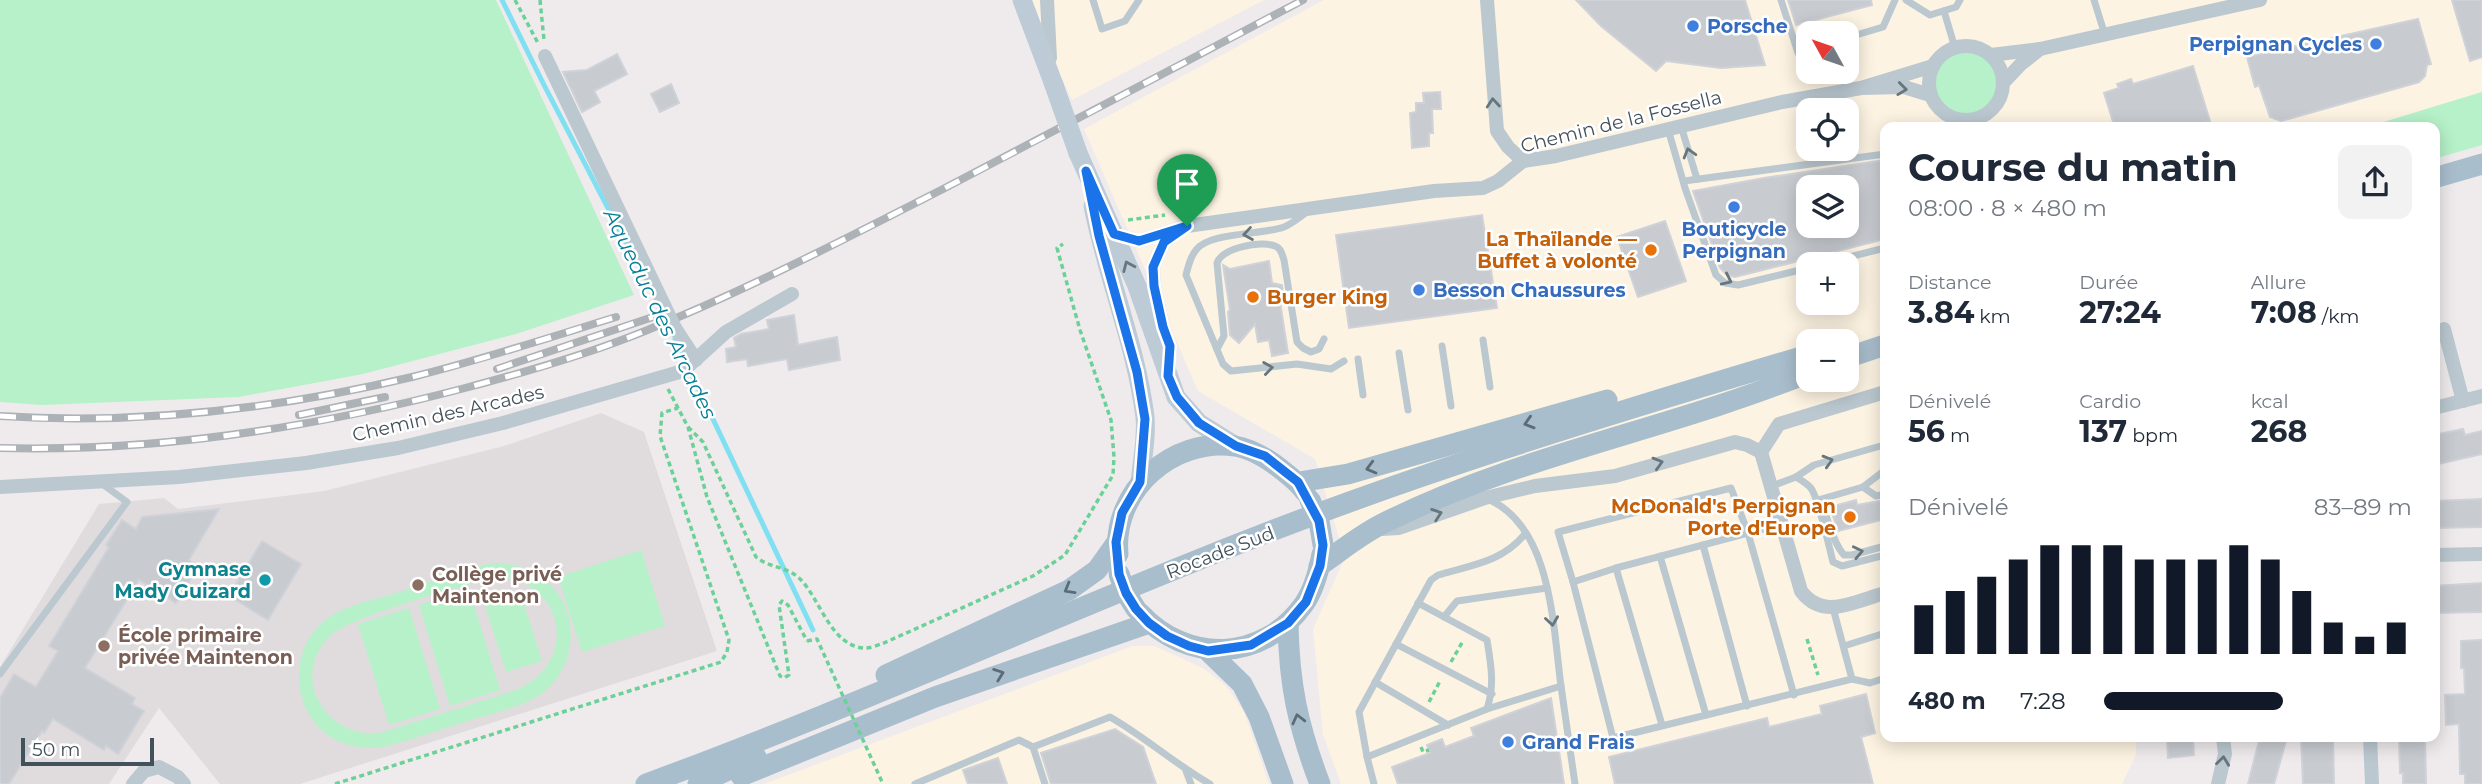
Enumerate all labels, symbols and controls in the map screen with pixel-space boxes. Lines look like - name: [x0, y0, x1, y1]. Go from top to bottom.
- place label: Porsche: [1707, 15, 1788, 38]
- marker: Porsche: [1685, 18, 1701, 34]
- north arrow: [1796, 21, 1858, 84]
- map controls: [1796, 21, 1859, 392]
- place label: Perpignan Cycles: [2189, 33, 2362, 56]
- marker: Perpignan Cycles: [2368, 36, 2384, 52]
- one-way arrow: [1896, 81, 1908, 96]
- street label: Chemin de la Fossella: [1518, 85, 1724, 158]
- one-way arrow: [1486, 97, 1501, 108]
- button: locate: [1796, 98, 1859, 161]
- text: Course du matin: [1908, 144, 2238, 191]
- button: share: [2338, 145, 2412, 219]
- one-way arrow: [1683, 147, 1697, 159]
- pin: [1157, 154, 1217, 226]
- icon: arrive: [1168, 165, 1206, 203]
- button: layers: [1796, 175, 1859, 238]
- text: 08:00 · 8 × 480 m: [1908, 194, 2107, 222]
- marker: Bouticycle Perpignan: [1726, 199, 1742, 215]
- water label: Aqueduc des Arcades: [598, 203, 722, 423]
- place label: Bouticycle Perpignan: [1681, 218, 1787, 263]
- one-way arrow: [1242, 227, 1254, 242]
- place label: La Thaïlande — Buffet à volonté: [1477, 228, 1637, 273]
- marker: La Thaïlande — Buffet à volonté: [1643, 242, 1659, 258]
- button: +: [1796, 252, 1859, 315]
- one-way arrow: [1122, 261, 1136, 273]
- text: Distance: [1908, 271, 1991, 294]
- text: Durée: [2079, 271, 2138, 294]
- text: Allure: [2251, 271, 2306, 294]
- one-way arrow: [1720, 272, 1732, 286]
- place label: Besson Chaussures: [1433, 279, 1626, 302]
- marker: Besson Chaussures: [1411, 282, 1427, 298]
- place label: Burger King: [1267, 286, 1388, 309]
- marker: Burger King: [1245, 289, 1261, 305]
- text: 3.84: [1908, 294, 1974, 331]
- text: 27:24: [2079, 294, 2161, 331]
- text: 7:08: [2251, 294, 2317, 331]
- text: km: [1974, 305, 2011, 328]
- text: /km: [2317, 305, 2360, 328]
- button: −: [1796, 329, 1859, 392]
- one-way arrow: [1262, 361, 1274, 376]
- street label: Chemin des Arcades: [350, 380, 546, 447]
- text: Dénivelé: [1908, 390, 1991, 413]
- text: Cardio: [2079, 390, 2141, 413]
- text: kcal: [2251, 390, 2289, 413]
- text: 56: [1908, 413, 1945, 450]
- text: 137: [2079, 413, 2127, 450]
- text: 268: [2251, 413, 2307, 450]
- one-way arrow: [1523, 415, 1535, 430]
- text: m: [1945, 424, 1970, 447]
- text: bpm: [2127, 424, 2178, 447]
- one-way arrow: [1821, 455, 1833, 470]
- one-way arrow: [1652, 457, 1664, 472]
- one-way arrow: [1366, 460, 1378, 474]
- text: Dénivelé: [1908, 493, 2009, 521]
- text: 83–89 m: [2314, 493, 2412, 521]
- place label: McDonald's Perpignan Porte d'Europe: [1611, 495, 1836, 540]
- one-way arrow: [1431, 508, 1443, 522]
- marker: McDonald's Perpignan Porte d'Europe: [1842, 509, 1858, 525]
- street label: Rocade Sud: [1163, 521, 1278, 584]
- one-way arrow: [1852, 546, 1864, 561]
- place label: Gymnase Mady Guizard: [115, 558, 251, 603]
- place label: Collège privé Maintenon: [432, 563, 562, 608]
- marker: Gymnase Mady Guizard: [257, 572, 273, 588]
- marker: Collège privé Maintenon: [410, 577, 426, 593]
- one-way arrow: [1064, 581, 1077, 594]
- one-way arrow: [1544, 615, 1559, 627]
- place label: École primaire privée Maintenon: [118, 624, 293, 669]
- marker: École primaire privée Maintenon: [96, 638, 112, 654]
- one-way arrow: [992, 668, 1004, 682]
- text: 480 m: [1908, 687, 1986, 715]
- text: 7:28: [2020, 687, 2066, 715]
- one-way arrow: [1292, 713, 1307, 725]
- place label: Grand Frais: [1522, 731, 1634, 754]
- marker: Grand Frais: [1500, 734, 1516, 750]
- scale bar: [21, 735, 154, 767]
- text: 50 m: [32, 738, 80, 761]
- one-way arrow: [2215, 755, 2230, 767]

